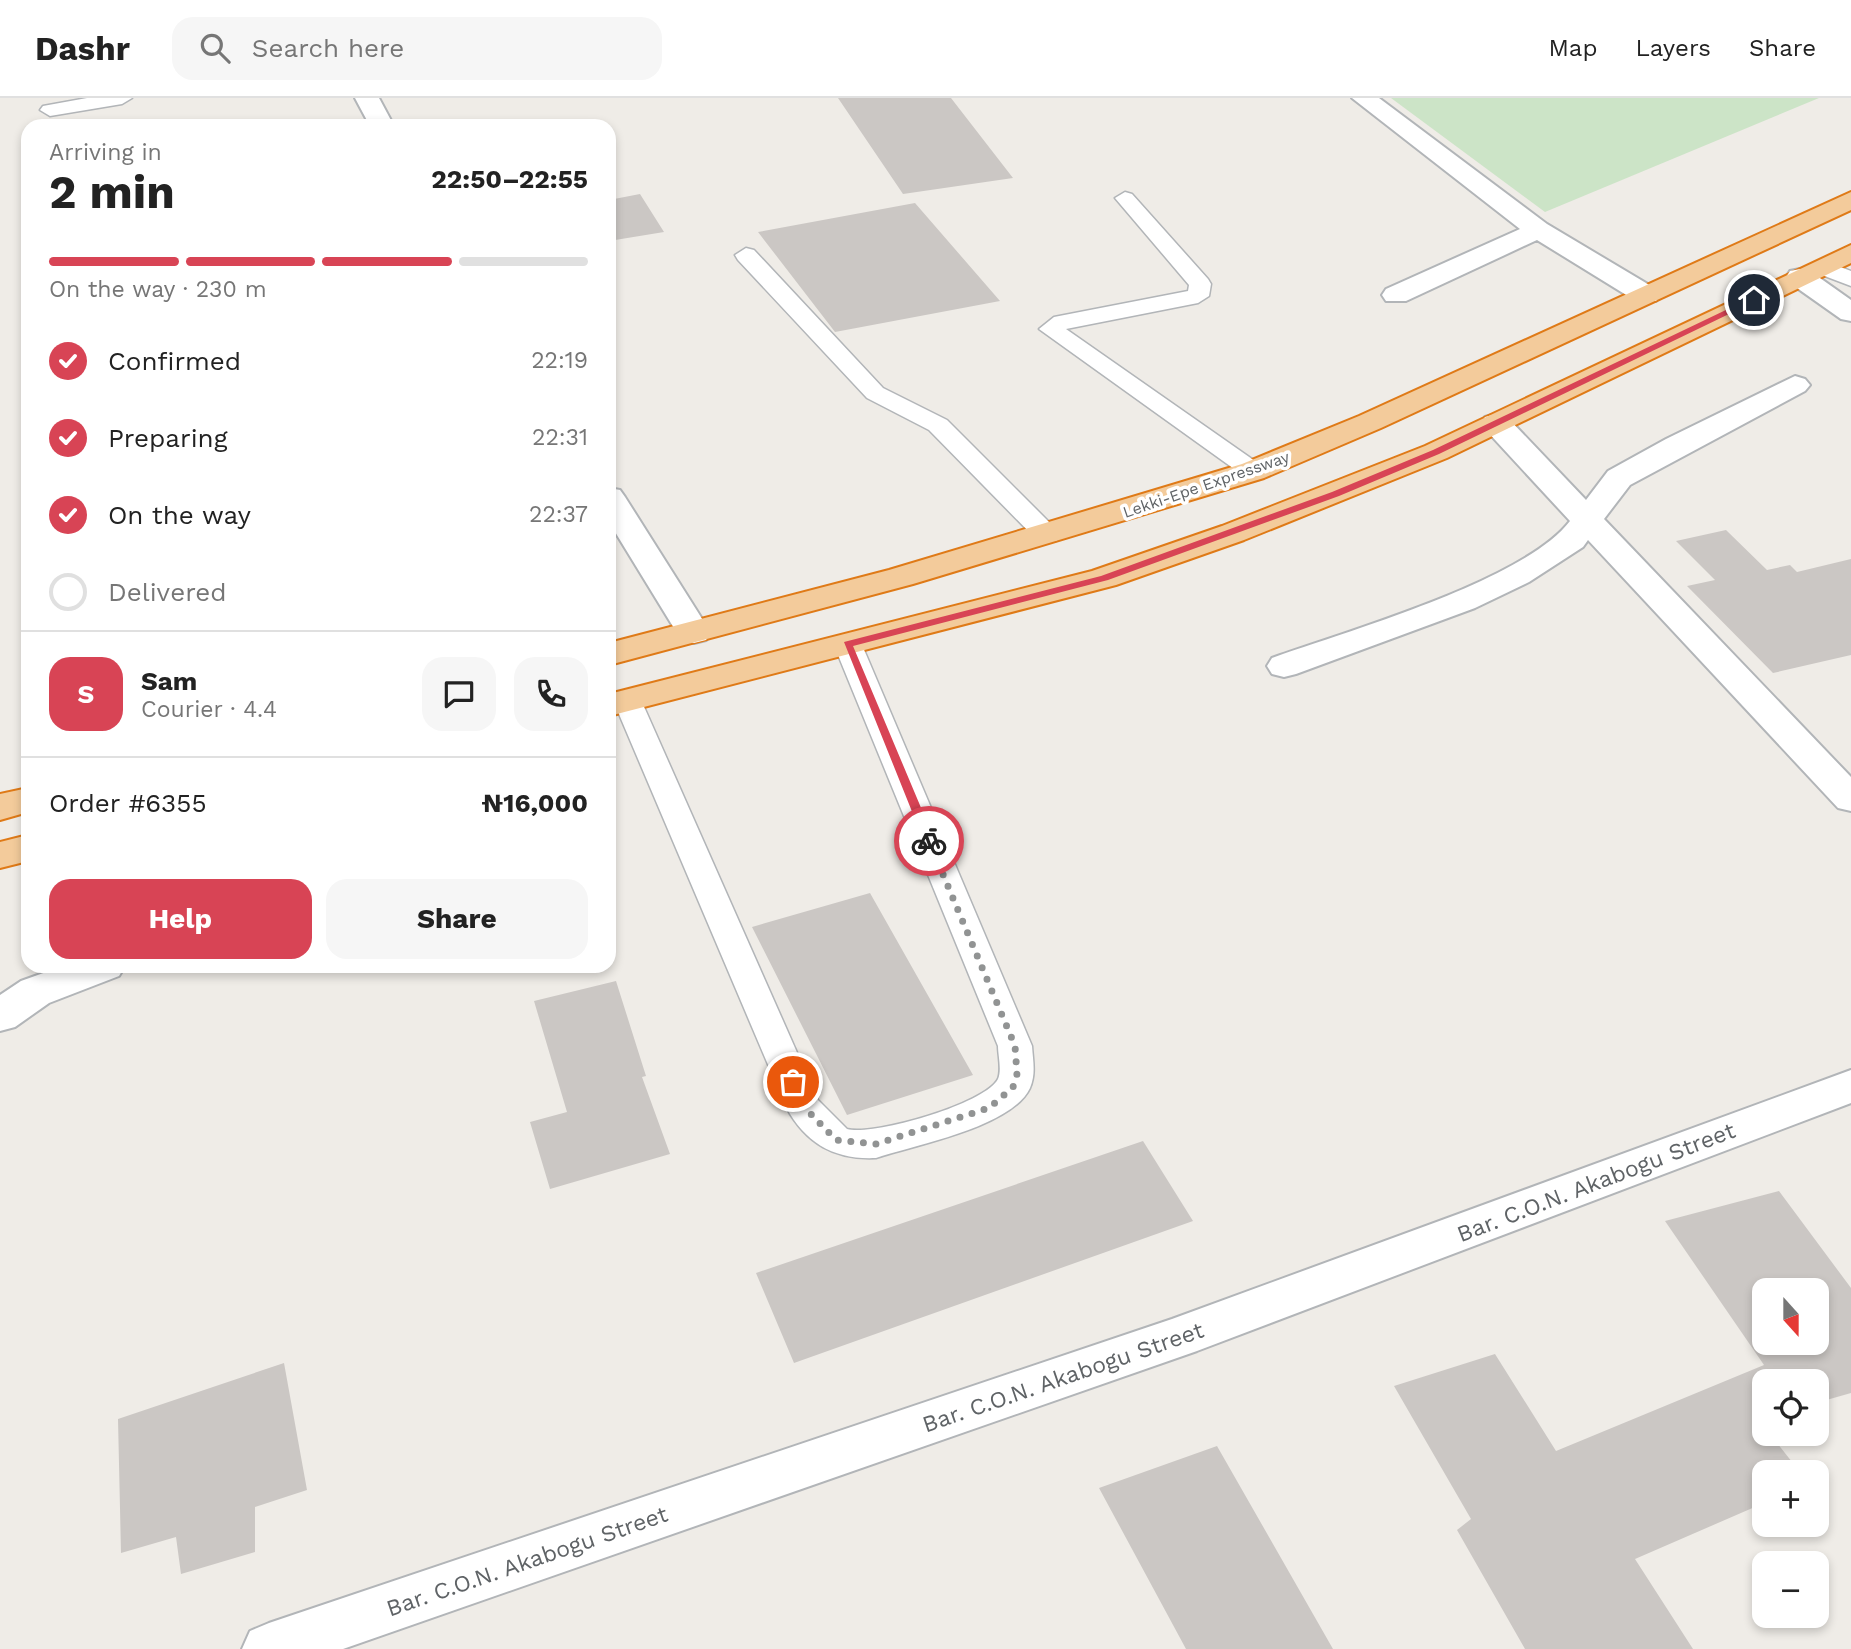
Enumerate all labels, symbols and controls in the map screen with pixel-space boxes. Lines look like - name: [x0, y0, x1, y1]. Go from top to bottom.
- search box: [172, 17, 662, 80]
- text: Dashr: [35, 29, 130, 68]
- icon: search: [196, 29, 234, 67]
- text: Search here: [252, 33, 404, 63]
- text: Map: [1549, 34, 1597, 62]
- text: Layers: [1635, 34, 1711, 62]
- text: Share: [1749, 34, 1816, 62]
- text: Arriving in: [49, 139, 162, 166]
- text: 22:50–22:55: [431, 164, 588, 194]
- text: 2 min: [49, 165, 175, 219]
- pin: [1724, 270, 1784, 330]
- text: On the way · 230 m: [49, 276, 267, 303]
- icon: home: [1735, 281, 1773, 319]
- icon: check: [49, 342, 87, 380]
- text: Confirmed: [108, 346, 241, 376]
- text: 22:19: [531, 347, 588, 374]
- icon: check: [49, 419, 87, 457]
- text: Preparing: [108, 423, 228, 453]
- text: 22:31: [532, 424, 588, 451]
- street label: Lekki-Epe Expressway: [1120, 447, 1293, 522]
- icon: check: [49, 496, 87, 534]
- text: On the way: [108, 500, 251, 530]
- text: 22:37: [529, 501, 588, 528]
- text: Delivered: [108, 577, 227, 607]
- button: chat: [422, 657, 496, 731]
- button: phone: [514, 657, 588, 731]
- text: Sam: [141, 666, 197, 696]
- text: S: [78, 679, 94, 709]
- text: Courier · 4.4: [141, 696, 277, 723]
- text: Order #6355: [49, 788, 207, 818]
- text: ₦16,000: [482, 788, 588, 818]
- courier: [894, 806, 964, 876]
- icon: bike: [910, 822, 948, 860]
- button: Help: [49, 879, 312, 959]
- button: Share: [326, 879, 588, 959]
- pin: [763, 1052, 823, 1112]
- icon: bag: [774, 1063, 812, 1101]
- street label: Bar. C.O.N. Akabogu Street: [1453, 1117, 1739, 1248]
- north arrow: [1752, 1278, 1829, 1354]
- map controls: [1752, 1278, 1829, 1628]
- street label: Bar. C.O.N. Akabogu Street: [919, 1316, 1208, 1438]
- button: locate: [1752, 1369, 1829, 1446]
- button: +: [1752, 1460, 1829, 1537]
- street label: Bar. C.O.N. Akabogu Street: [383, 1500, 672, 1622]
- button: −: [1752, 1551, 1829, 1628]

